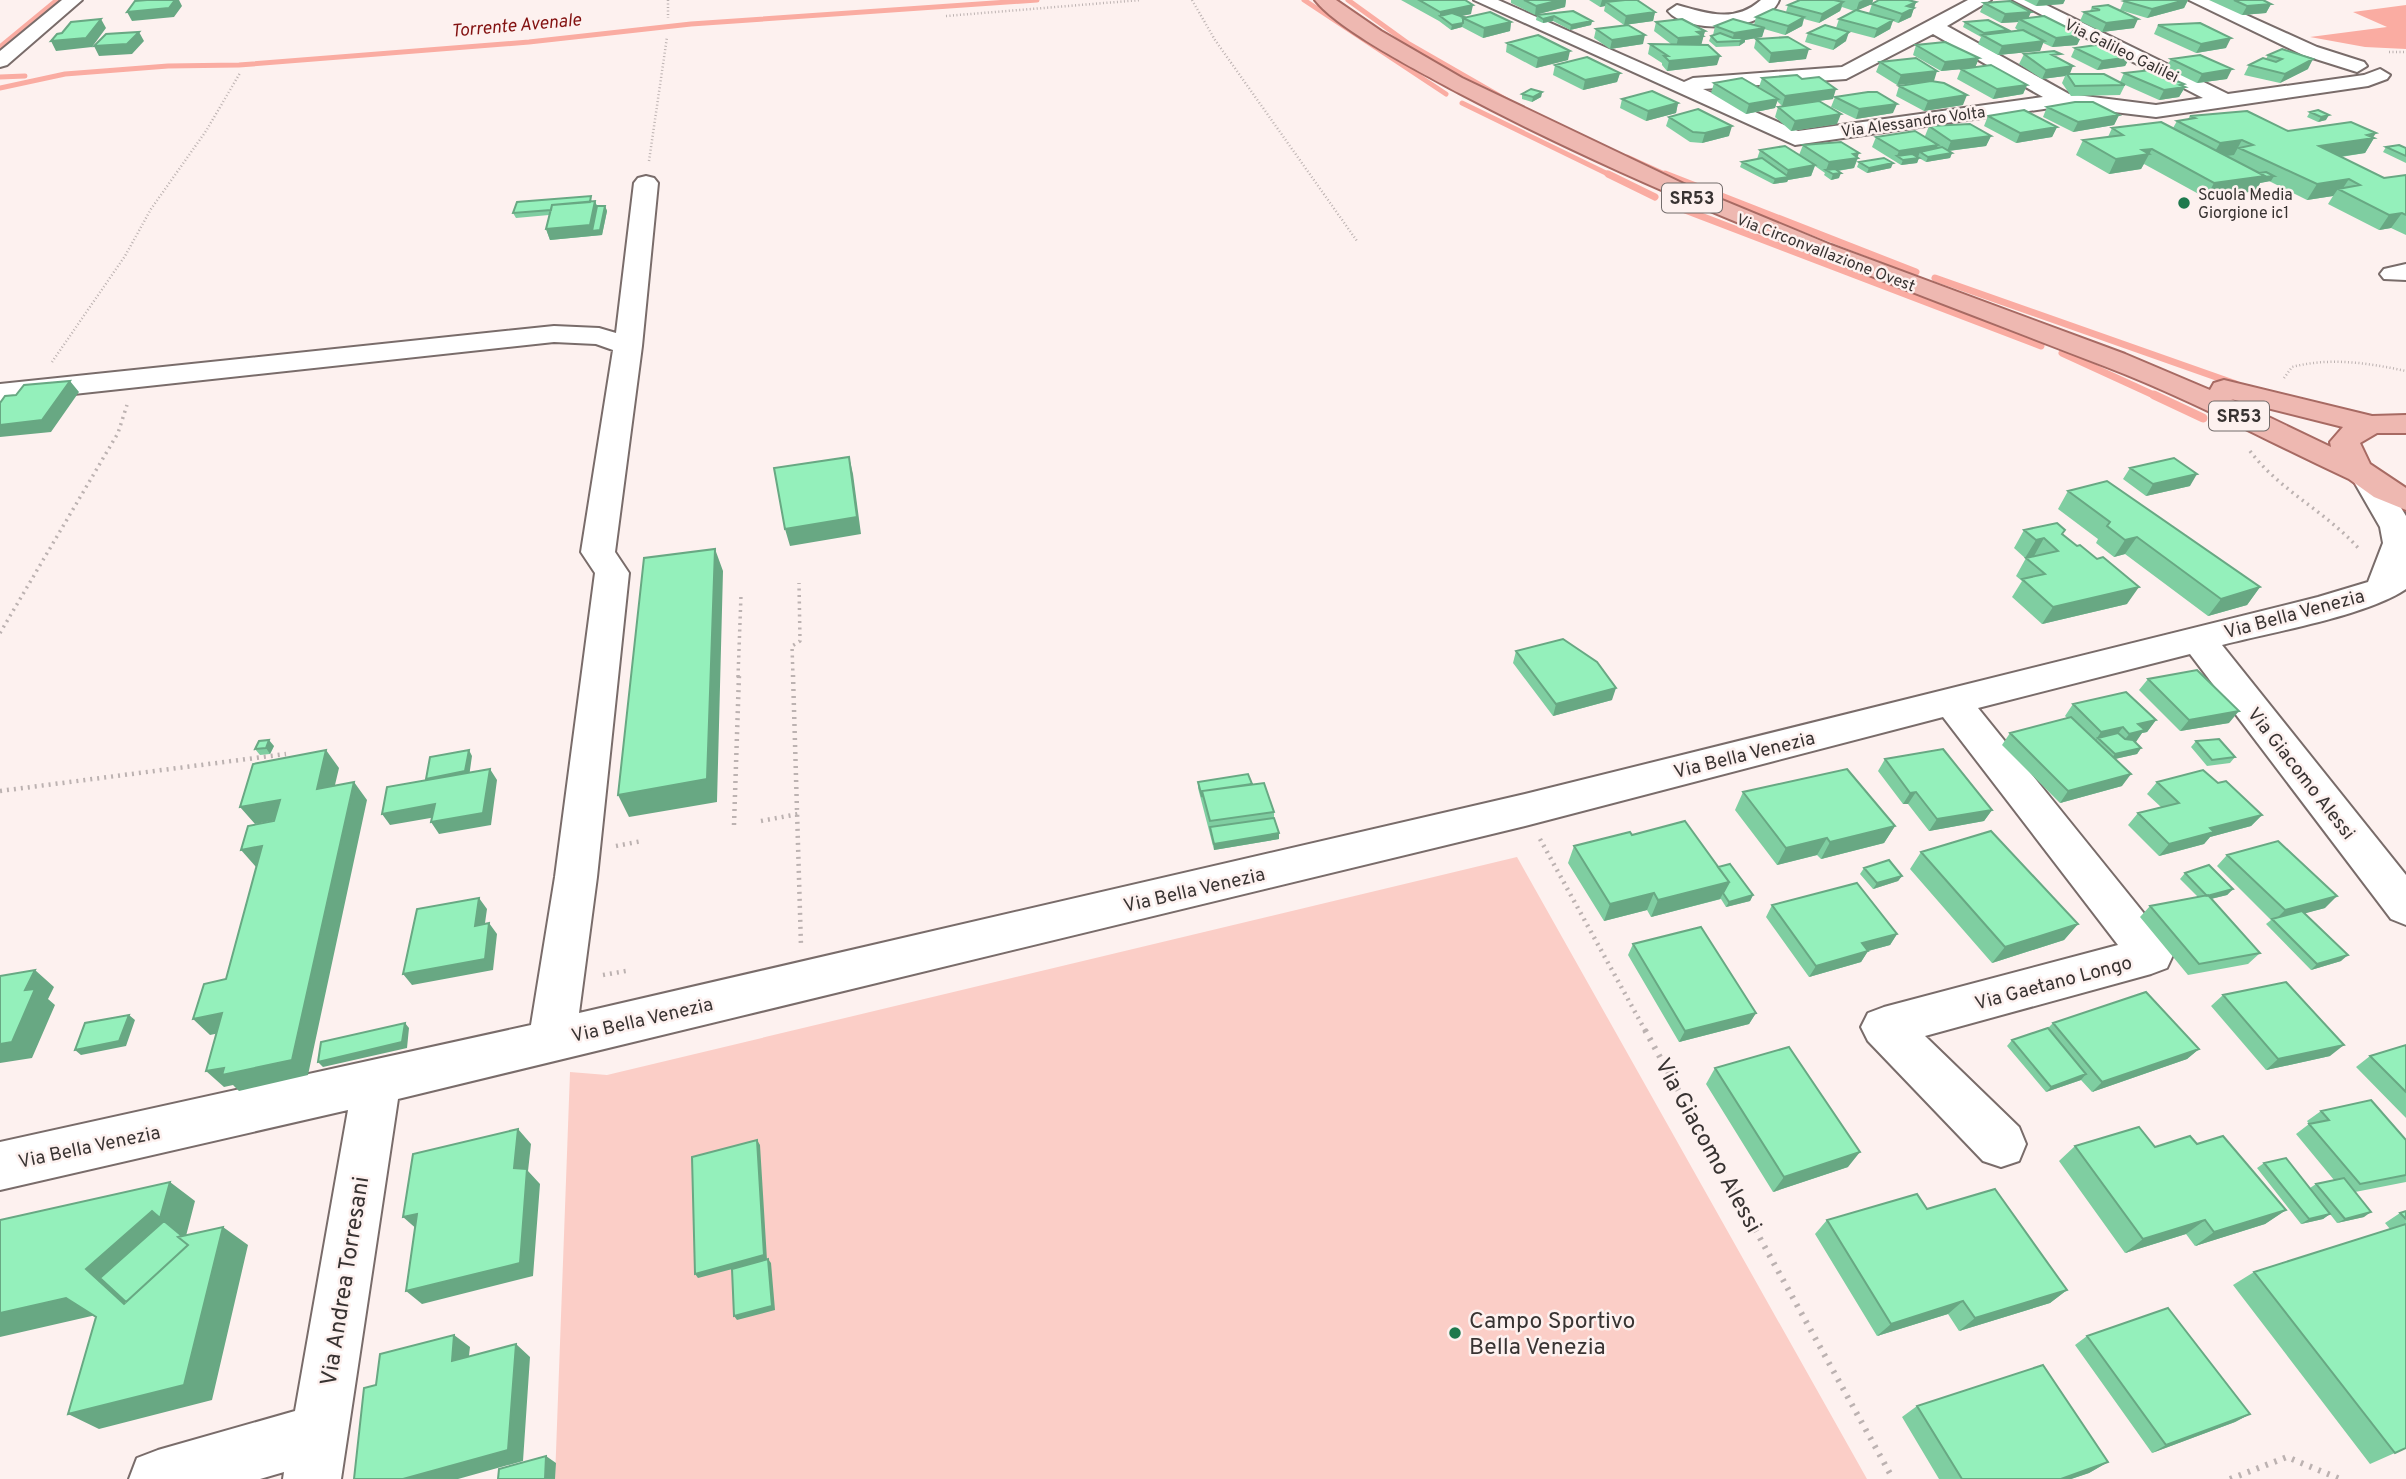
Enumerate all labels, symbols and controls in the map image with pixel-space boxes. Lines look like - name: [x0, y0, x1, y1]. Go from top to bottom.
- water label: Torrente Avenale: [450, 9, 583, 44]
- street label: Via Galileo Galilei: [2061, 15, 2182, 88]
- street label: Via Alessandro Volta: [1840, 103, 1987, 143]
- road number: SR53: [1662, 183, 1722, 212]
- place label: Scuola Media Giorgione ic1: [2198, 186, 2293, 224]
- marker: Scuola Media Giorgione ic1: [2176, 195, 2192, 211]
- street label: Via Circonvallazione Ovest: [1733, 210, 1918, 297]
- road number: SR53: [2209, 402, 2269, 430]
- street label: Via Bella Venezia: [2222, 585, 2367, 645]
- street label: Via Giacomo Alessi: [2241, 703, 2360, 845]
- street label: Via Bella Venezia: [1671, 727, 1818, 785]
- street label: Via Bella Venezia: [1121, 863, 1268, 919]
- street label: Via Gaetano Longo: [1972, 951, 2135, 1016]
- street label: Via Bella Venezia: [569, 993, 716, 1049]
- street label: Via Giacomo Alessi: [1647, 1054, 1767, 1239]
- street label: Via Bella Venezia: [16, 1121, 163, 1175]
- street label: Via Andrea Torresani: [316, 1175, 377, 1388]
- place label: Campo Sportivo Bella Venezia: [1469, 1308, 1635, 1363]
- marker: Campo Sportivo Bella Venezia: [1447, 1325, 1463, 1341]

